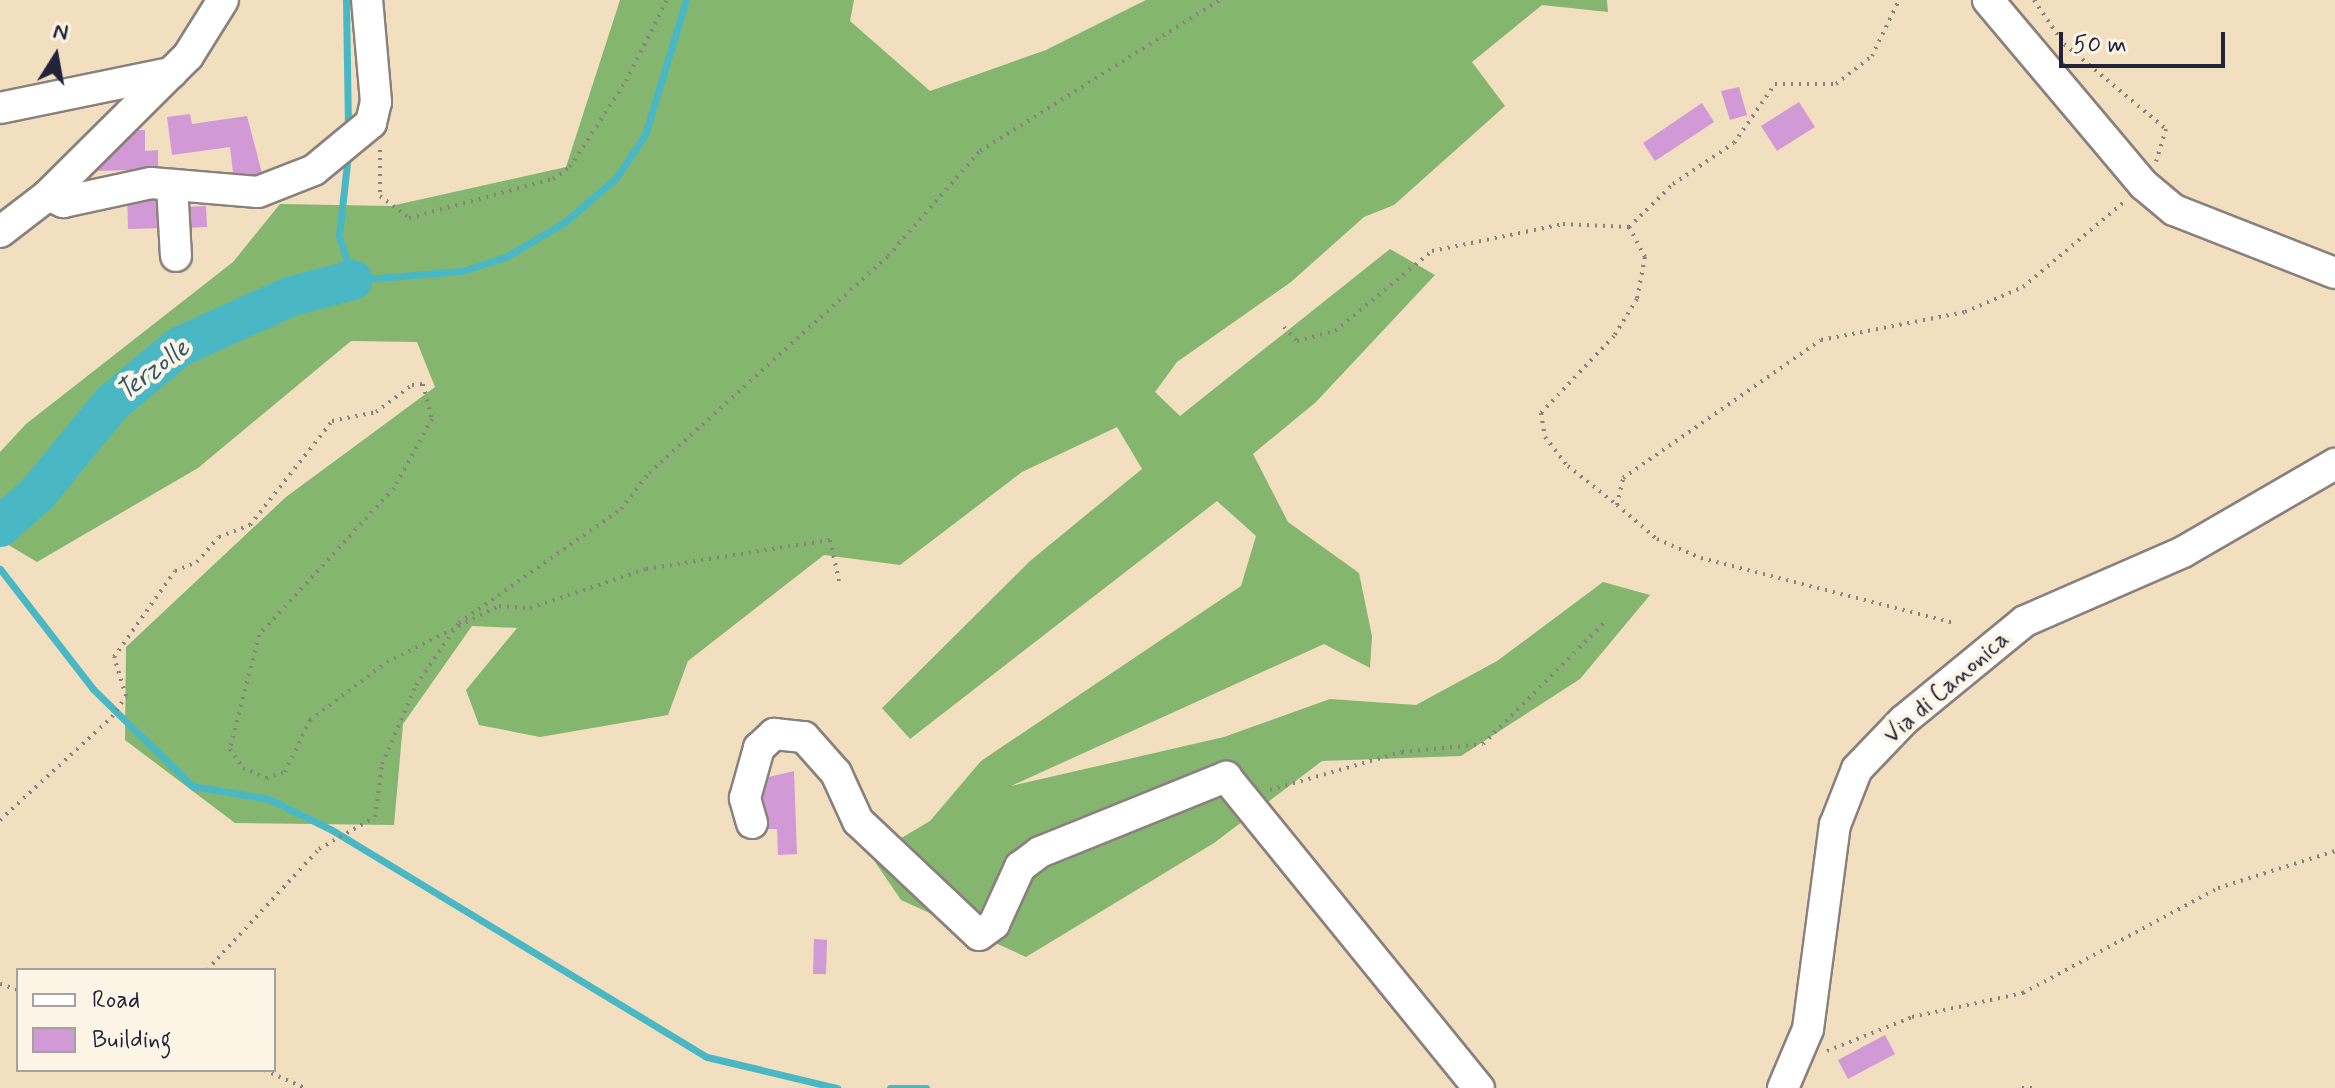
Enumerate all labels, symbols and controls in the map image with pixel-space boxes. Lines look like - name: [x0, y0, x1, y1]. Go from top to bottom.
- north arrow: [16, 16, 96, 96]
- scale bar: [2063, 16, 2229, 66]
- text: N: [51, 17, 70, 48]
- text: 50 m: [2073, 30, 2127, 61]
- water label: Terzolle: [112, 334, 196, 408]
- street label: Via di Canonica: [1877, 624, 2017, 752]
- legend: [16, 968, 276, 1072]
- text: Road: [92, 985, 140, 1016]
- text: Building: [92, 1025, 172, 1056]

